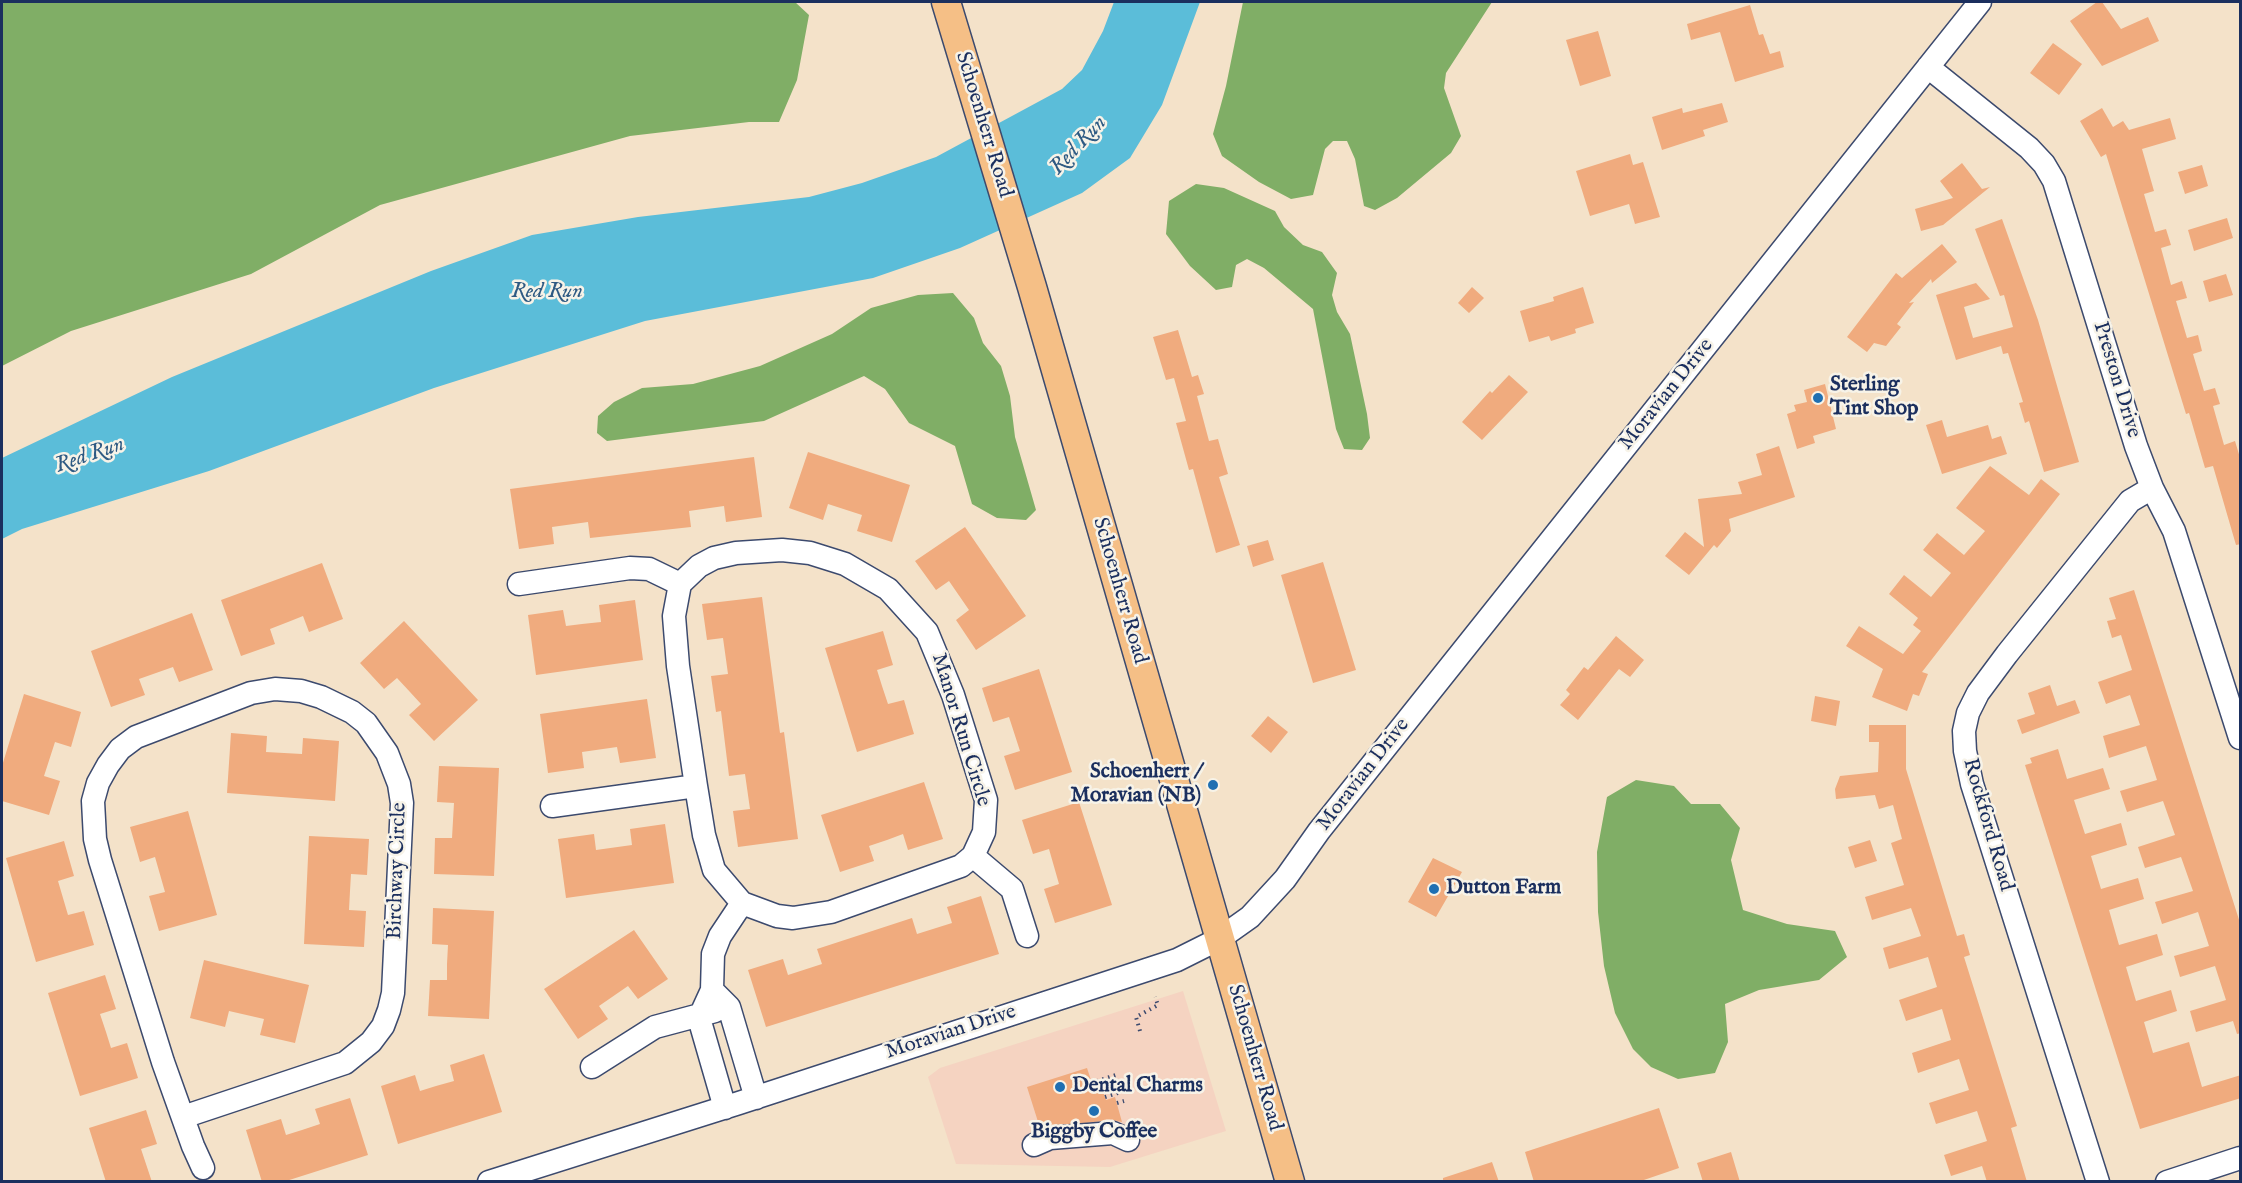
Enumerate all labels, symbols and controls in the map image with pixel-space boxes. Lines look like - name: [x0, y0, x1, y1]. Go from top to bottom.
- street label: Schoenherr Road: [949, 49, 1017, 201]
- water label: Red Run: [1045, 111, 1113, 181]
- water label: Red Run: [511, 279, 583, 305]
- street label: Preston Drive: [2086, 319, 2146, 441]
- street label: Moravian Drive: [1614, 334, 1720, 456]
- place label: Sterling Tint Shop: [1830, 373, 1918, 423]
- marker: Sterling Tint Shop: [1811, 391, 1825, 405]
- water label: Red Run: [52, 432, 128, 480]
- street label: Schoenherr Road: [1086, 515, 1152, 667]
- street label: Manor Run Circle: [925, 650, 995, 810]
- street label: Moravian Drive: [1312, 714, 1416, 836]
- street label: Rockford Road: [1956, 756, 2018, 894]
- place label: Schoenherr / Moravian (NB): [1071, 760, 1201, 810]
- marker: Schoenherr / Moravian (NB): [1206, 778, 1220, 792]
- street label: Birchway Circle: [383, 802, 413, 940]
- place label: Dutton Farm: [1446, 876, 1561, 902]
- marker: Dutton Farm: [1427, 882, 1441, 896]
- street label: Schoenherr Road: [1221, 982, 1287, 1134]
- street label: Moravian Drive: [882, 1000, 1020, 1066]
- place label: Dental Charms: [1072, 1074, 1203, 1100]
- marker: Dental Charms: [1053, 1080, 1067, 1094]
- marker: Biggby Coffee: [1087, 1104, 1101, 1118]
- place label: Biggby Coffee: [1031, 1120, 1157, 1146]

